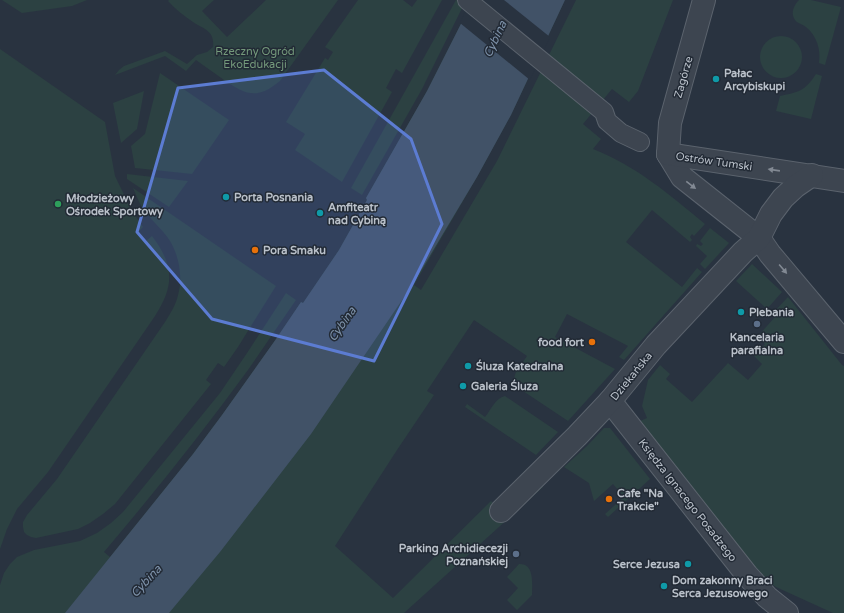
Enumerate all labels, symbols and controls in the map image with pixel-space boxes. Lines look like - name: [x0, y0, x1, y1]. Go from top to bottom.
- water label: Cybina: [480, 18, 510, 60]
- park label: Rzeczny Ogród EkoEdukacji: [215, 45, 295, 71]
- street label: Zagórze: [671, 55, 696, 99]
- place label: Pałac Arcybiskupi: [724, 67, 786, 94]
- marker: Pałac Arcybiskupi: [711, 74, 721, 84]
- street label: Ostrów Tumski: [675, 150, 753, 173]
- one-way arrow: [768, 167, 780, 173]
- one-way arrow: [686, 180, 697, 189]
- place label: Porta Posnania: [234, 191, 313, 204]
- place label: Młodzieżowy Ośrodek Sportowy: [66, 192, 163, 219]
- marker: Porta Posnania: [221, 192, 231, 202]
- marker: Młodzieżowy Ośrodek Sportowy: [53, 199, 63, 209]
- place label: Amfiteatr nad Cybiną: [328, 201, 386, 228]
- marker: Amfiteatr nad Cybiną: [315, 208, 325, 218]
- place label: Pora Smaku: [263, 244, 326, 257]
- marker: Pora Smaku: [250, 245, 260, 255]
- one-way arrow: [779, 264, 788, 274]
- water label: Cybina: [325, 304, 359, 344]
- place label: Plebania: [749, 306, 794, 319]
- marker: Plebania: [736, 307, 746, 317]
- marker: Kancelaria parafialna: [752, 319, 762, 329]
- place label: Kancelaria parafialna: [730, 331, 784, 358]
- place label: food fort: [537, 336, 585, 349]
- marker: food fort: [587, 337, 597, 347]
- street label: Dziekańska: [608, 349, 655, 403]
- place label: Śluza Katedralna: [476, 359, 563, 373]
- marker: Śluza Katedralna: [463, 361, 473, 371]
- place label: Galeria Śluza: [471, 379, 538, 393]
- marker: Galeria Śluza: [458, 381, 468, 391]
- street label: Księdza Ignacego Posadzego: [636, 436, 740, 564]
- place label: Cafe "Na Trakcie": [616, 487, 663, 513]
- marker: Cafe "Na Trakcie": [604, 494, 614, 504]
- place label: Parking Archidiecezji Poznańskiej: [399, 542, 508, 569]
- marker: Parking Archidiecezji Poznańskiej: [511, 549, 521, 559]
- place label: Serce Jezusa: [613, 558, 680, 571]
- marker: Serce Jezusa: [683, 559, 693, 569]
- water label: Cybina: [128, 562, 165, 600]
- place label: Dom zakonny Braci Serca Jezusowego: [672, 574, 773, 601]
- marker: Dom zakonny Braci Serca Jezusowego: [659, 581, 669, 591]

